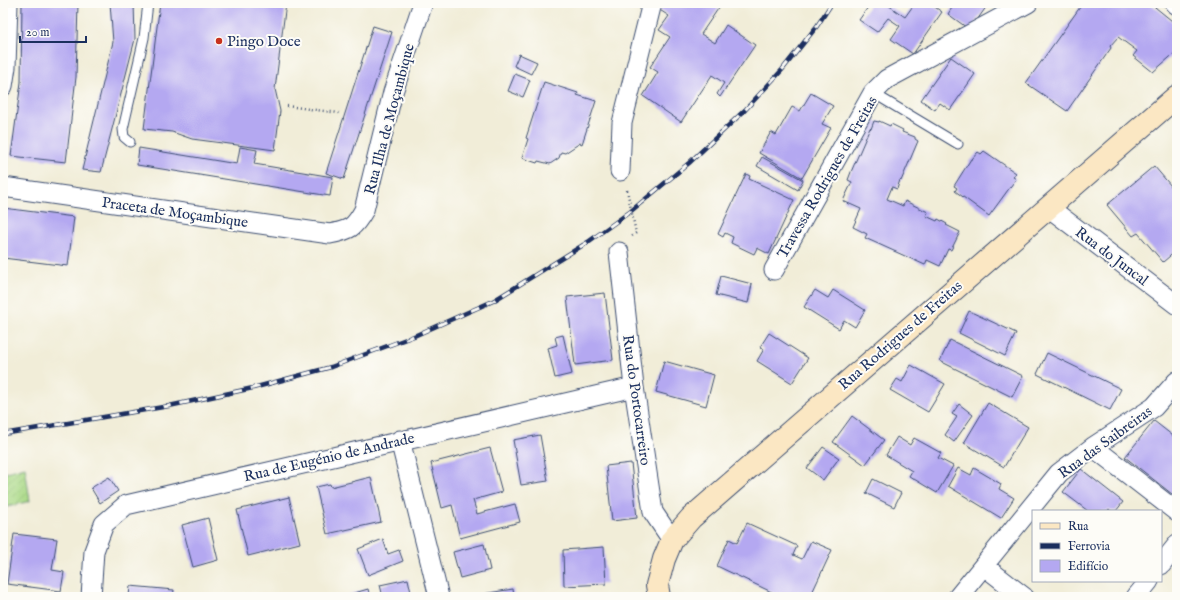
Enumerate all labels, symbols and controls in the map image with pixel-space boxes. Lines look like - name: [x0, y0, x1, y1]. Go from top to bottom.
- scale bar: [20, 18, 86, 44]
- text: 20 m: [26, 25, 49, 40]
- place label: Pingo Doce: [227, 32, 301, 51]
- marker: Pingo Doce: [214, 36, 224, 46]
- street label: Rua Ilha de Moçambique: [360, 41, 419, 197]
- street label: Travessa Rodrigues de Freitas: [773, 93, 882, 262]
- street label: Praceta de Moçambique: [101, 193, 249, 232]
- street label: Rua do Juncal: [1071, 223, 1153, 291]
- street label: Rua Rodrigues de Freitas: [835, 276, 966, 394]
- street label: Rua do Portocarreiro: [618, 333, 655, 467]
- street label: Rua das Saibreiras: [1055, 402, 1156, 483]
- street label: Rua de Eugénio de Andrade: [242, 429, 416, 486]
- legend: [1032, 510, 1162, 582]
- text: Rua: [1068, 519, 1089, 534]
- text: Ferrovia: [1068, 539, 1111, 554]
- text: Edifício: [1068, 559, 1109, 574]

